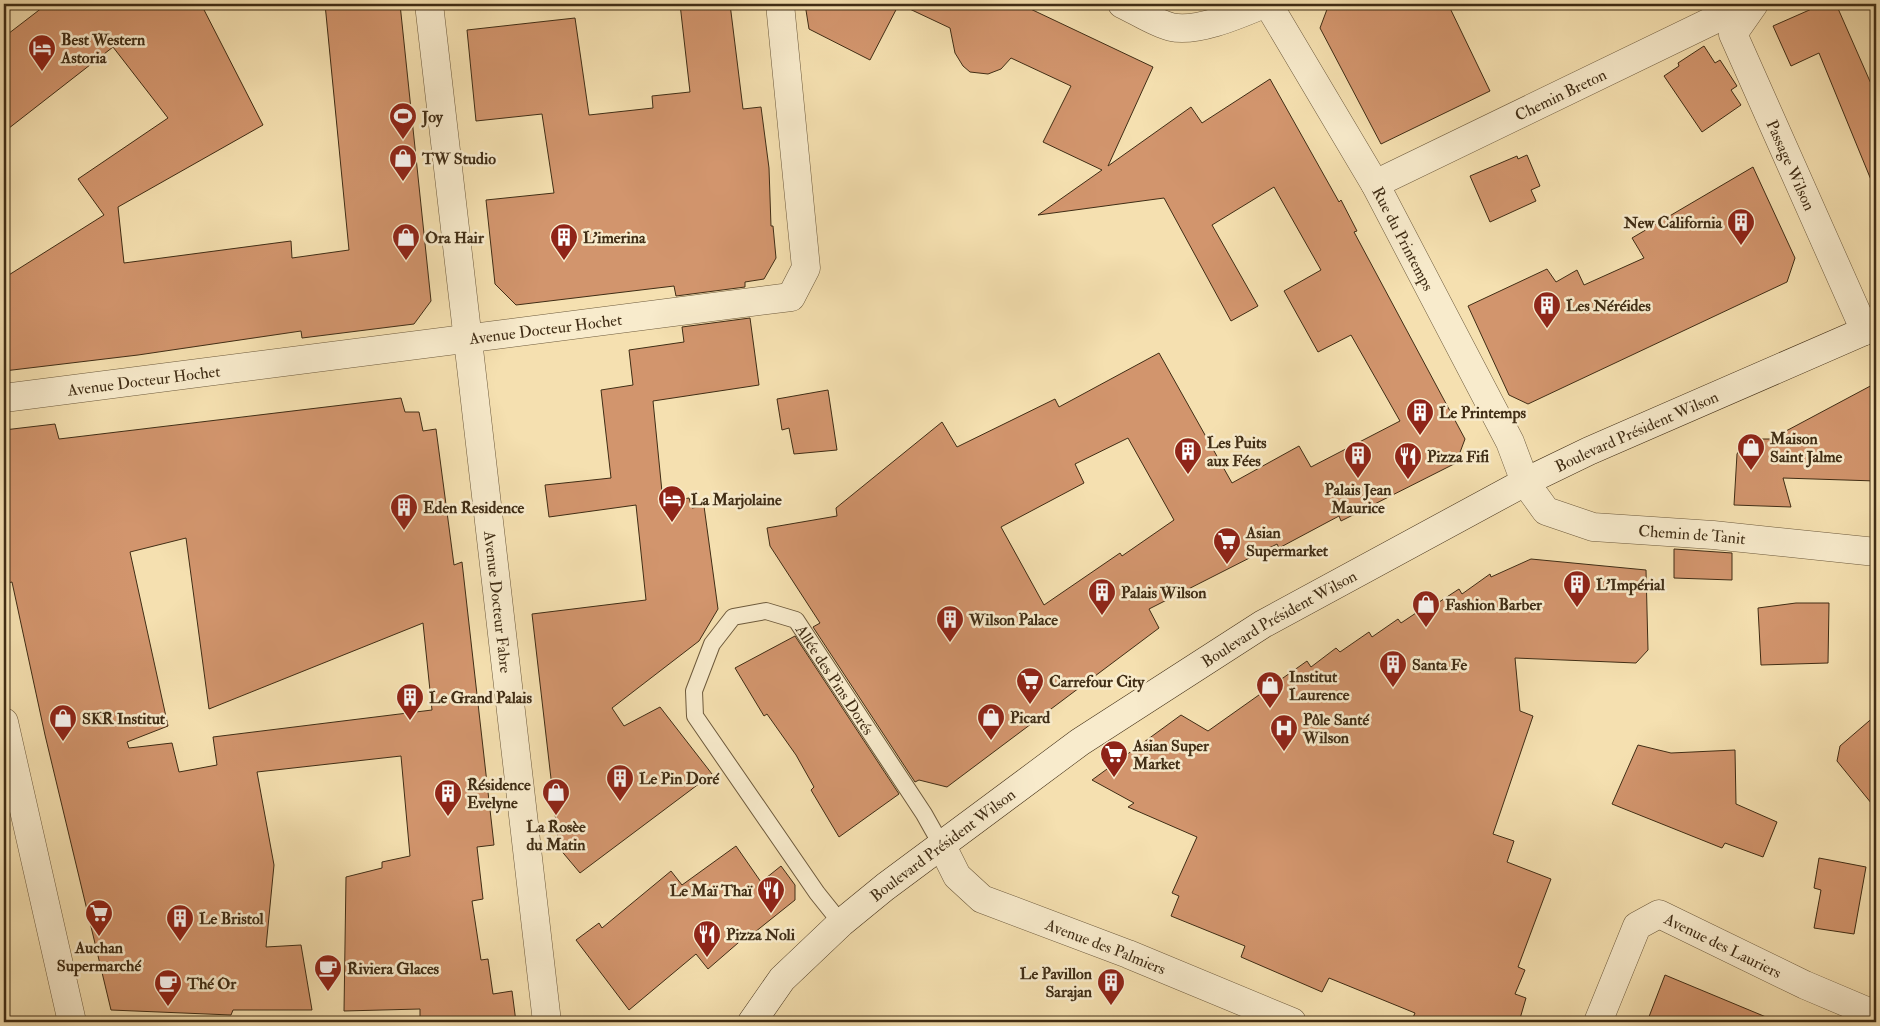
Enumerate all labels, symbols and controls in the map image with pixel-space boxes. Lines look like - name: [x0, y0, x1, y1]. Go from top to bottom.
- place label: Best Western Astoria: [60, 30, 146, 68]
- hotel icon: Best Western Astoria: [27, 33, 57, 72]
- street label: Chemin Breton: [1512, 65, 1610, 126]
- sports icon: Joy: [388, 101, 418, 140]
- place label: Joy: [421, 107, 444, 128]
- street label: Passage Wilson: [1761, 117, 1819, 214]
- shop icon: TW Studio: [388, 143, 418, 182]
- place label: TW Studio: [421, 149, 496, 169]
- street label: Rue du Printemps: [1367, 184, 1438, 294]
- building icon: New California: [1726, 207, 1756, 246]
- place label: New California: [1623, 213, 1722, 233]
- shop icon: Ora Hair: [391, 222, 421, 261]
- building icon: L'imerina: [549, 222, 579, 261]
- place label: Ora Hair: [425, 228, 485, 248]
- place label: L'imerina: [583, 228, 646, 248]
- building icon: Les Néréides: [1532, 290, 1562, 329]
- place label: Les Néréides: [1566, 296, 1651, 316]
- street label: Avenue Docteur Hochet: [467, 310, 623, 349]
- street label: Avenue Docteur Hochet: [65, 361, 222, 401]
- street label: Boulevard Président Wilson: [1552, 387, 1722, 477]
- building icon: Le Printemps: [1405, 397, 1435, 436]
- place label: Le Printemps: [1439, 403, 1527, 424]
- place label: Maison Saint Jalme: [1769, 429, 1843, 468]
- shop icon: Maison Saint Jalme: [1736, 432, 1766, 471]
- place label: Les Puits aux Fées: [1207, 433, 1267, 471]
- building icon: Les Puits aux Fées: [1173, 436, 1203, 475]
- building icon: Palais Jean Maurice: [1343, 440, 1373, 479]
- restaurant icon: Pizza Fifi: [1393, 441, 1423, 480]
- place label: Pizza Fifi: [1427, 447, 1489, 467]
- place label: Palais Jean Maurice: [1324, 480, 1392, 518]
- hotel icon: La Marjolaine: [657, 484, 687, 523]
- place label: La Marjolaine: [691, 490, 782, 510]
- building icon: Eden Residence: [389, 492, 419, 531]
- place label: Eden Residence: [423, 498, 525, 518]
- street label: Chemin de Tanit: [1638, 521, 1746, 549]
- place label: Asian Supermarket: [1245, 523, 1329, 562]
- supermarket icon: Asian Supermarket: [1212, 526, 1242, 565]
- street label: Avenue Docteur Fabre: [479, 529, 516, 675]
- street label: Boulevard Président Wilson: [1198, 566, 1361, 672]
- building icon: L'Impérial: [1562, 569, 1592, 608]
- place label: L'Impérial: [1596, 575, 1666, 596]
- building icon: Palais Wilson: [1087, 577, 1117, 616]
- place label: Palais Wilson: [1121, 583, 1207, 603]
- shop icon: Fashion Barber: [1411, 589, 1441, 628]
- place label: Fashion Barber: [1445, 595, 1543, 615]
- building icon: Wilson Palace: [935, 604, 965, 643]
- place label: Wilson Palace: [968, 610, 1058, 630]
- street label: Allée des Pins Dorés: [790, 620, 878, 739]
- building icon: Santa Fe: [1378, 649, 1408, 688]
- place label: Santa Fe: [1412, 655, 1467, 675]
- supermarket icon: Carrefour City: [1015, 666, 1045, 705]
- place label: Institut Laurence: [1289, 667, 1350, 705]
- shop icon: Institut Laurence: [1255, 670, 1285, 709]
- place label: Carrefour City: [1049, 672, 1145, 693]
- building icon: Le Grand Palais: [395, 682, 425, 721]
- place label: Le Grand Palais: [429, 688, 533, 708]
- shop icon: Picard: [976, 702, 1006, 741]
- shop icon: SKR Institut: [48, 703, 78, 742]
- place label: Picard: [1010, 708, 1050, 728]
- place label: SKR Institut: [82, 709, 166, 729]
- place label: Pôle Santé Wilson: [1302, 710, 1370, 748]
- hospital icon: Pôle Santé Wilson: [1269, 713, 1299, 752]
- place label: Asian Super Market: [1132, 736, 1210, 774]
- supermarket icon: Asian Super Market: [1099, 739, 1129, 778]
- building icon: Le Pin Doré: [605, 763, 635, 802]
- place label: Le Pin Doré: [639, 769, 720, 789]
- place label: Résidence Evelyne: [467, 775, 531, 814]
- shop icon: La Rosèe du Matin: [541, 777, 571, 816]
- building icon: Résidence Evelyne: [433, 778, 463, 817]
- street label: Boulevard Président Wilson: [866, 784, 1020, 906]
- place label: La Rosèe du Matin: [526, 817, 586, 855]
- restaurant icon: Le Maï Thaï: [756, 875, 786, 914]
- place label: Le Maï Thaï: [670, 881, 753, 901]
- supermarket icon: Auchan Supermarché: [84, 898, 114, 937]
- building icon: Le Bristol: [165, 903, 195, 942]
- place label: Le Bristol: [199, 909, 265, 929]
- street label: Avenue des Lauriers: [1660, 909, 1785, 983]
- street label: Avenue des Palmiers: [1041, 914, 1169, 980]
- restaurant icon: Pizza Noli: [692, 919, 722, 958]
- place label: Pizza Noli: [726, 925, 796, 945]
- place label: Auchan Supermarché: [57, 938, 142, 977]
- cafe icon: Riviera Glaces: [313, 953, 343, 992]
- place label: Riviera Glaces: [347, 959, 440, 979]
- place label: Le Pavillon Sarajan: [1020, 964, 1093, 1002]
- building icon: Le Pavillon Sarajan: [1096, 967, 1126, 1006]
- cafe icon: Thé Or: [153, 968, 183, 1007]
- place label: Thé Or: [186, 974, 237, 994]

